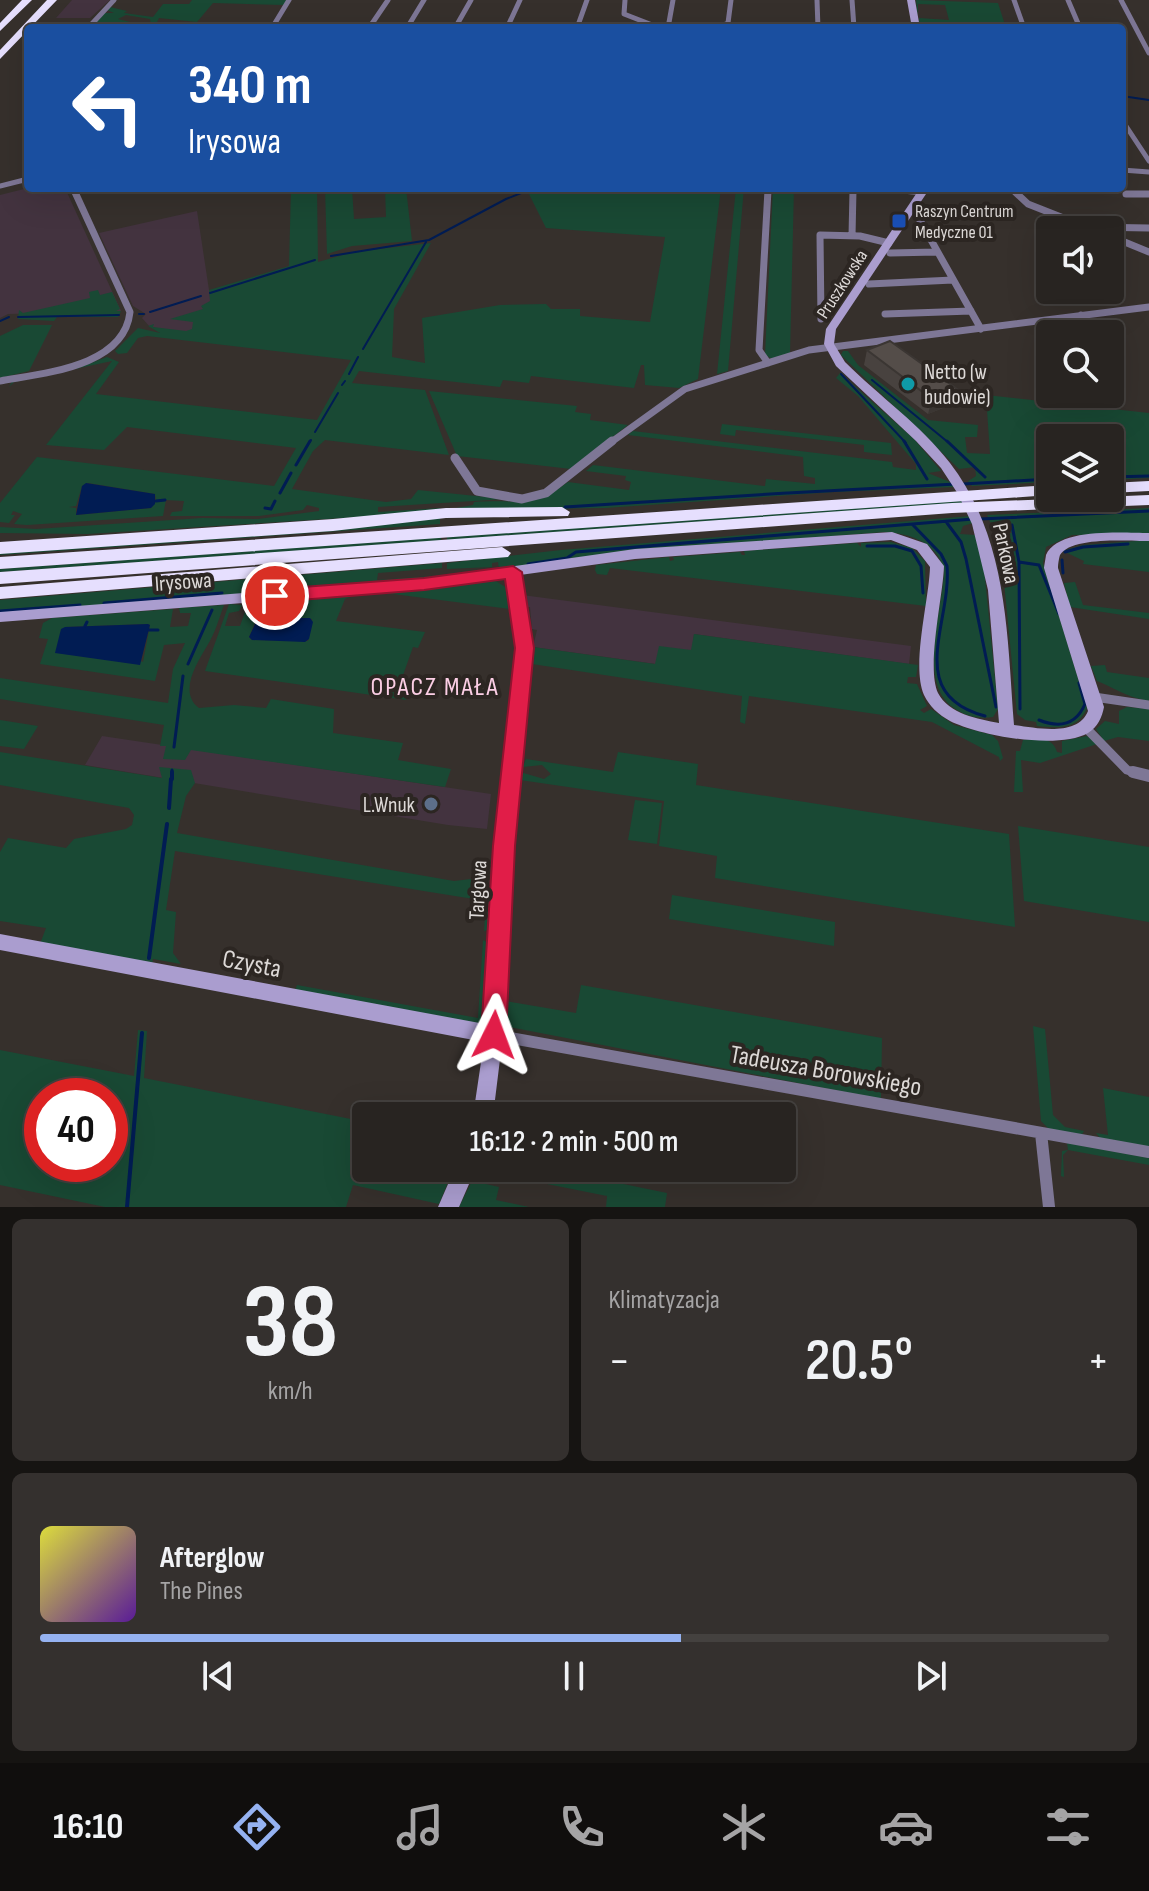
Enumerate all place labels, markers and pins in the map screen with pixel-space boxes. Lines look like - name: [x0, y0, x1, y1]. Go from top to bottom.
- place label: Raszyn Centrum Medyczne 01: [915, 201, 1014, 243]
- marker: Raszyn Centrum Medyczne 01: [890, 212, 908, 230]
- place label: Netto (w budowie): [924, 359, 991, 411]
- marker: Netto (w budowie): [899, 375, 917, 393]
- pin: [241, 562, 309, 630]
- place label: L.Wnuk: [363, 792, 416, 819]
- marker: L.Wnuk: [422, 795, 440, 813]

